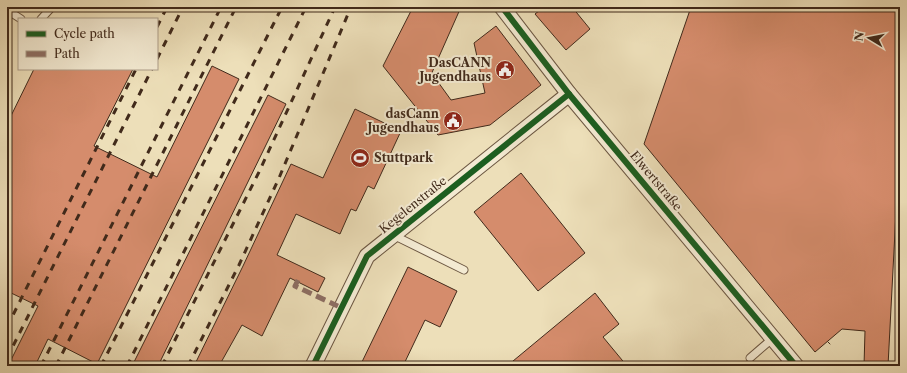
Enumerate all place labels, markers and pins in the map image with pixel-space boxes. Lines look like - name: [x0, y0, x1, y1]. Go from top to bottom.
- place label: DasCANN Jugendhaus: [417, 55, 492, 84]
- public building icon: DasCANN Jugendhaus: [494, 59, 516, 81]
- place label: dasCann Jugendhaus: [365, 106, 440, 135]
- public building icon: dasCann Jugendhaus: [442, 110, 464, 132]
- sports icon: Stuttpark: [349, 147, 371, 169]
- place label: Stuttpark: [374, 150, 434, 165]

